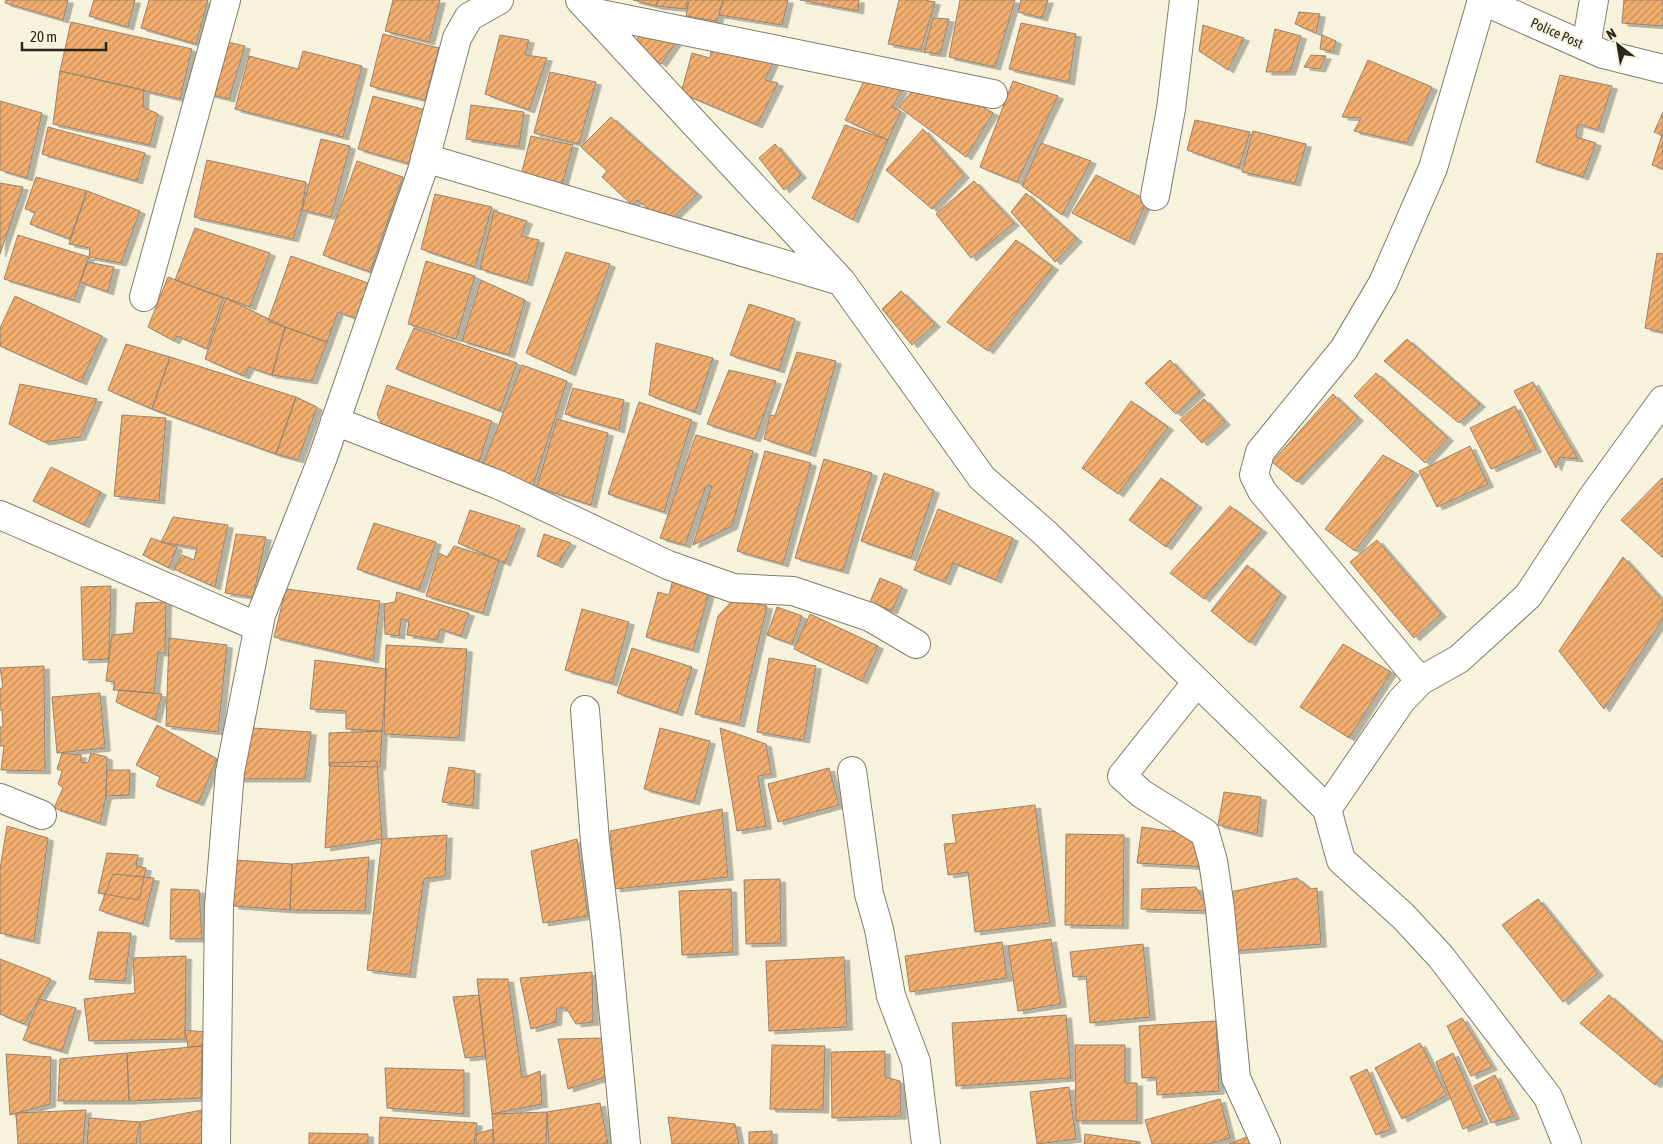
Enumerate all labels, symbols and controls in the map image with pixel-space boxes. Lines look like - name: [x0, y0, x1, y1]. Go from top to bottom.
- street label: Police Post: [1528, 14, 1586, 52]
- scale bar: [22, 20, 106, 52]
- north arrow: [1593, 20, 1643, 70]
- text: N: [1604, 25, 1619, 43]
- text: 20 m: [30, 28, 57, 45]

